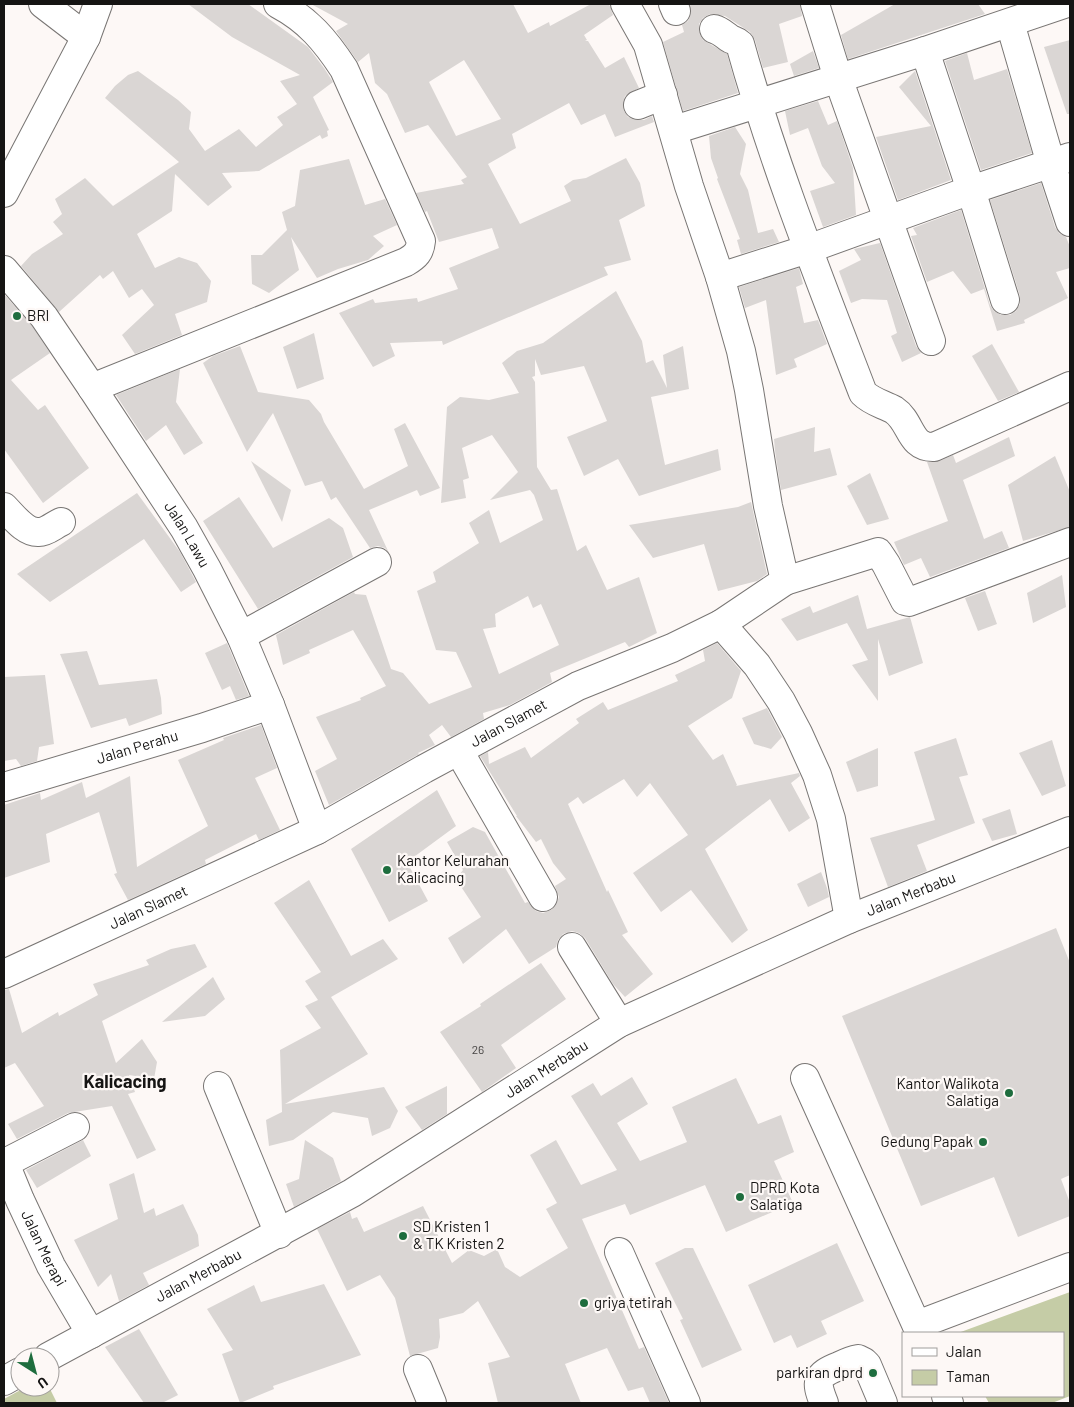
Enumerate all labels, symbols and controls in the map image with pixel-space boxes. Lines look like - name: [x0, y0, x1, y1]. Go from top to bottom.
- place label: BRI: [27, 306, 49, 324]
- marker: BRI: [11, 310, 23, 322]
- street label: Jalan Lawu: [161, 498, 214, 570]
- street label: Jalan Slamet: [467, 695, 550, 750]
- street label: Jalan Perahu: [94, 726, 180, 767]
- place label: Kantor Kelurahan Kalicacing: [397, 851, 509, 886]
- marker: Kantor Kelurahan Kalicacing: [381, 864, 393, 876]
- street label: Jalan Merbabu: [863, 868, 958, 919]
- street label: Jalan Slamet: [106, 881, 190, 932]
- street label: Jalan Merbabu: [501, 1035, 591, 1101]
- house number: 26: [472, 1042, 484, 1056]
- district label: Kalicacing: [83, 1070, 167, 1092]
- place label: Kantor Walikota Salatiga: [896, 1074, 999, 1109]
- marker: Kantor Walikota Salatiga: [1003, 1087, 1015, 1099]
- place label: Gedung Papak: [881, 1132, 973, 1150]
- marker: Gedung Papak: [977, 1136, 989, 1148]
- place label: DPRD Kota Salatiga: [750, 1178, 820, 1213]
- marker: DPRD Kota Salatiga: [734, 1191, 746, 1203]
- street label: Jalan Merapi: [18, 1207, 71, 1289]
- place label: SD Kristen 1 & TK Kristen 2: [413, 1217, 505, 1252]
- marker: SD Kristen 1 & TK Kristen 2: [397, 1230, 409, 1242]
- street label: Jalan Merbabu: [152, 1244, 244, 1305]
- place label: griya tetirah: [594, 1293, 672, 1311]
- marker: griya tetirah: [578, 1297, 590, 1309]
- legend: [902, 1332, 1064, 1397]
- text: Jalan: [946, 1342, 982, 1360]
- north arrow: [10, 1347, 60, 1397]
- place label: parkiran dprd: [776, 1363, 863, 1381]
- marker: parkiran dprd: [867, 1367, 879, 1379]
- text: Taman: [946, 1367, 990, 1385]
- text: U: [34, 1373, 51, 1392]

